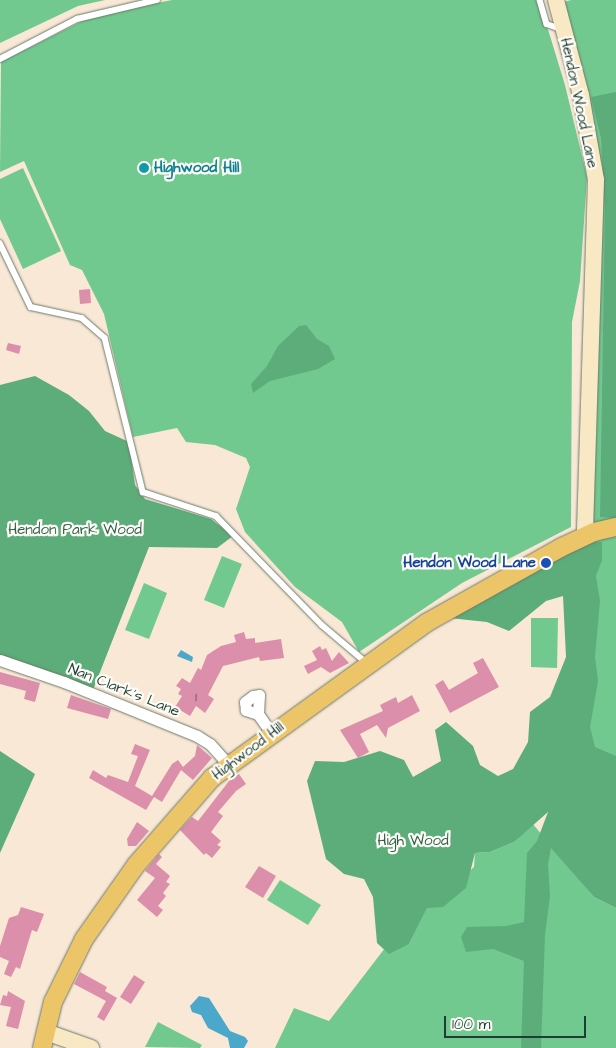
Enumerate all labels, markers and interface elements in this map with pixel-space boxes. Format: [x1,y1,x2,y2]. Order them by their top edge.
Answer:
street label: Hendon Wood Lane [556,36,602,170]
place label: Highwood Hill [154,159,239,177]
marker: Highwood Hill [138,162,150,174]
park label: Hendon Park Wood [8,521,142,539]
place label: Hendon Wood Lane [403,554,536,572]
marker: Hendon Wood Lane [540,557,552,569]
street label: Nan Clark's Lane [66,660,182,720]
house number: 1 [195,691,197,705]
street label: Highwood Hill [209,718,287,784]
park label: High Wood [377,832,449,850]
scale bar [446,1006,588,1038]
text: 100 m [452,1014,491,1035]

